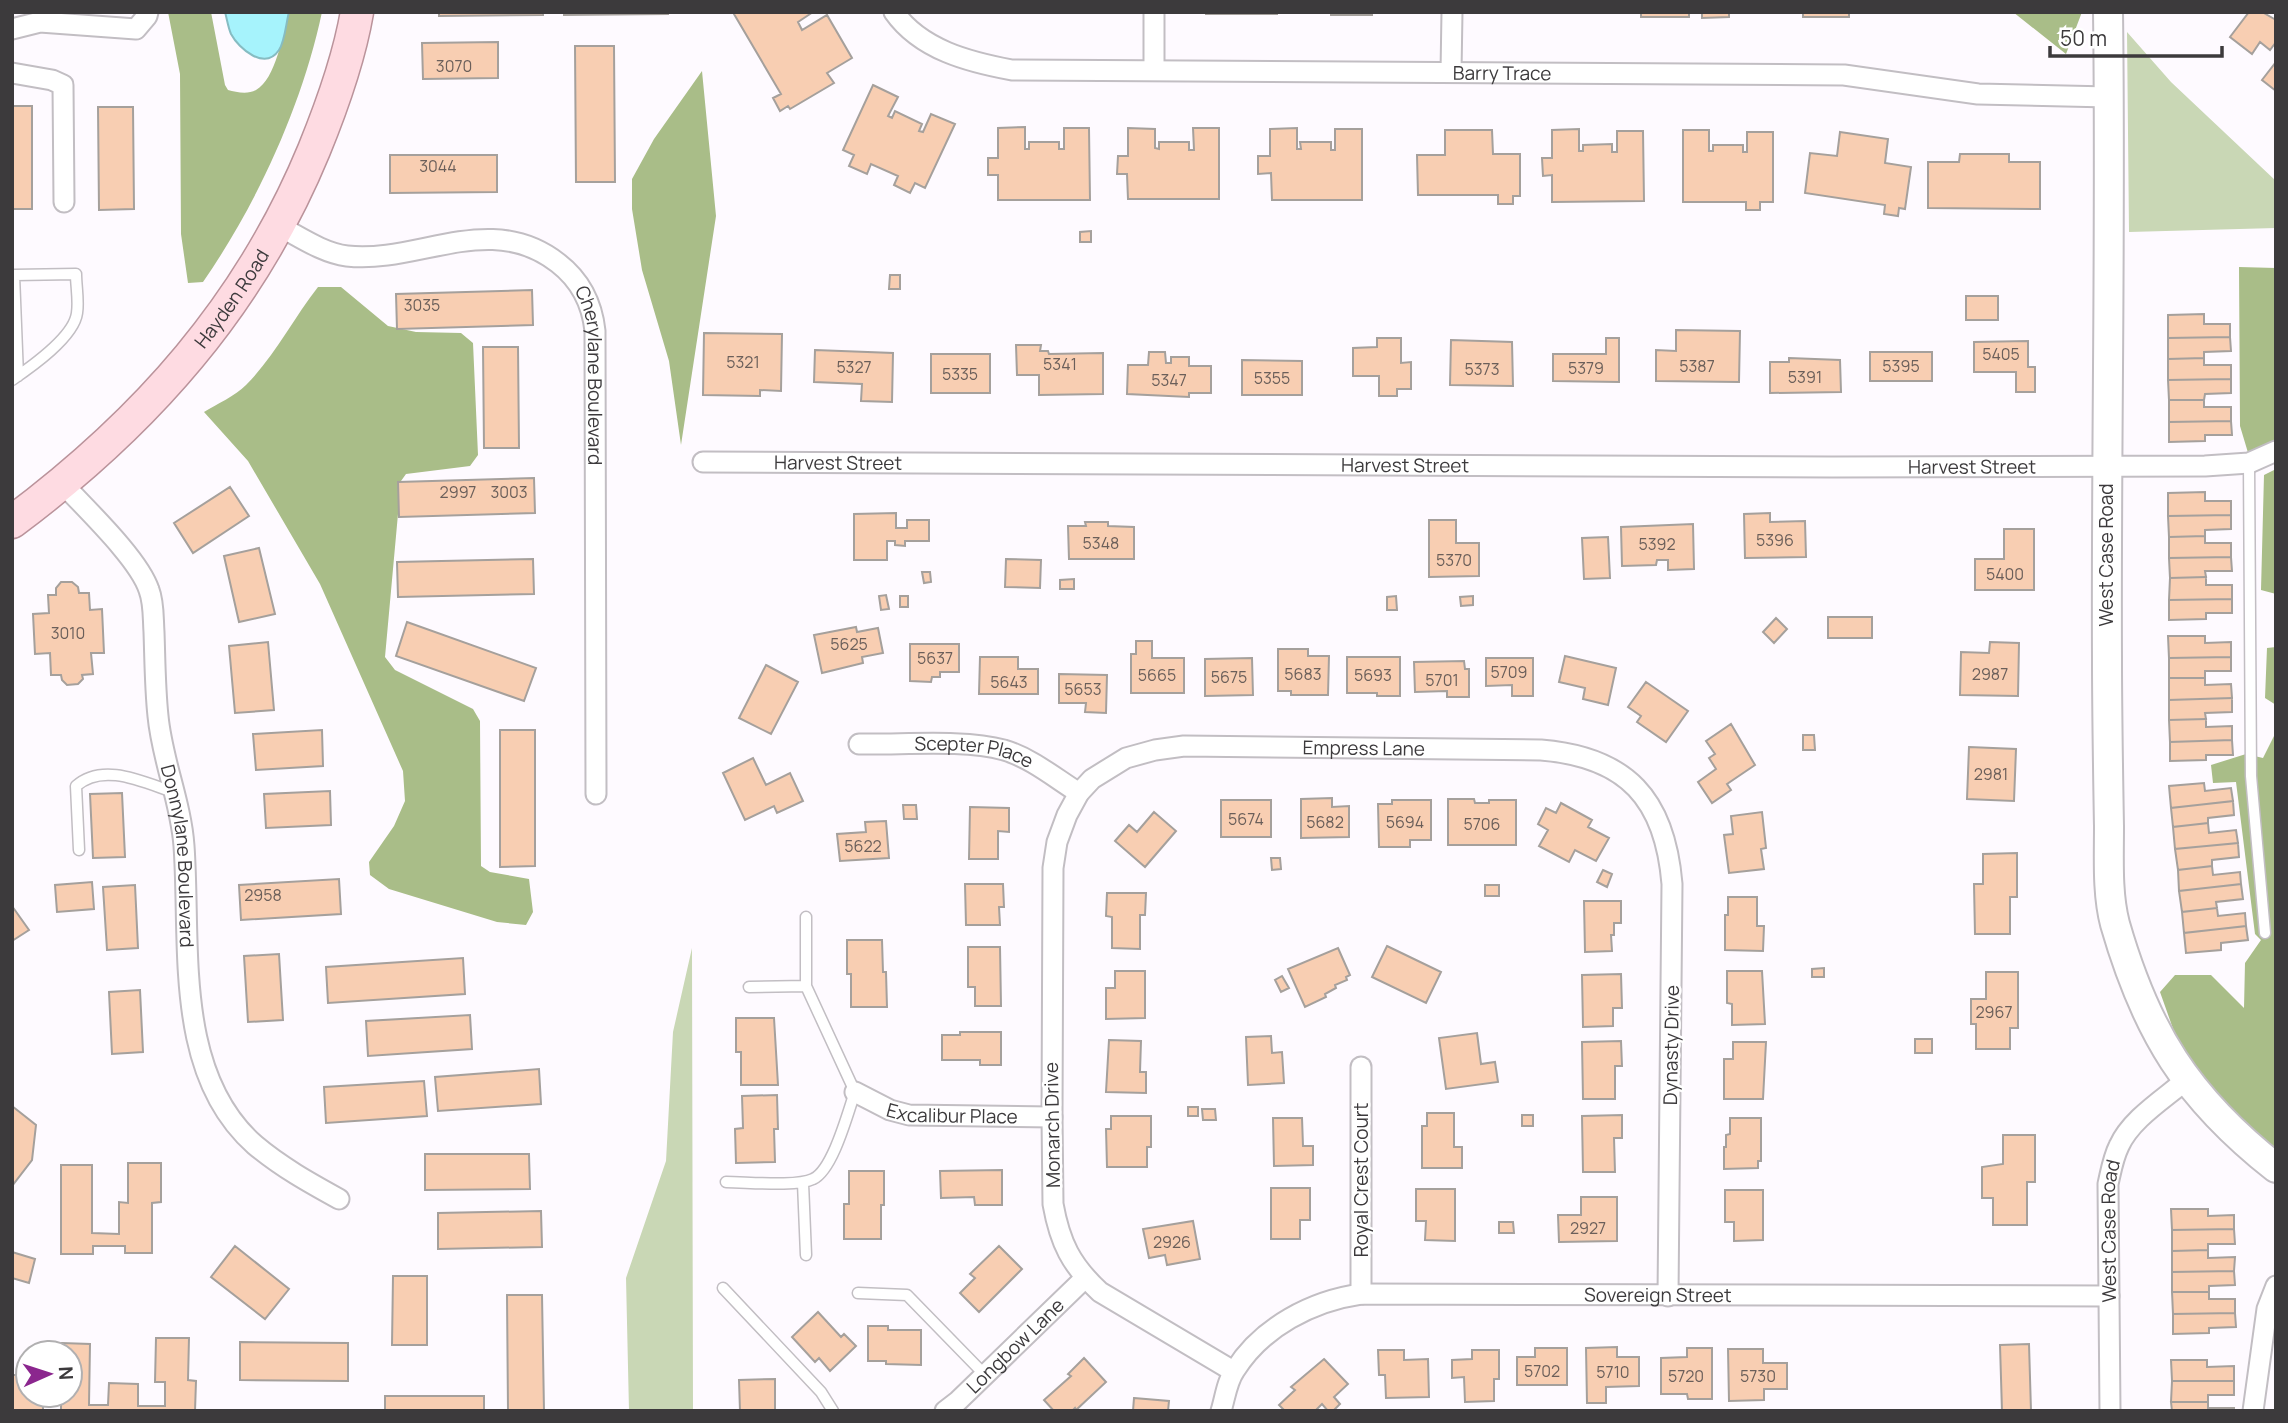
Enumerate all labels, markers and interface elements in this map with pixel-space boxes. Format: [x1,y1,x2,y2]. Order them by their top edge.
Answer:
scale bar [2050,14,2222,58]
text: 50 m [2060,24,2107,52]
house number: 3070 [436,55,472,77]
street label: Barry Trace [1453,60,1551,86]
house number: 3044 [419,155,457,177]
street label: Hayden Road [188,244,275,353]
street label: Cherylane Boulevard [569,281,608,465]
house number: 3035 [404,294,440,316]
house number: 5405 [1982,343,2020,365]
house number: 5321 [726,351,760,373]
house number: 5341 [1043,353,1077,375]
house number: 5387 [1679,355,1715,377]
house number: 5395 [1882,355,1920,377]
house number: 5327 [836,356,872,378]
house number: 5379 [1568,357,1604,379]
house number: 5373 [1465,358,1499,380]
house number: 5335 [942,363,978,385]
house number: 5391 [1788,366,1822,388]
house number: 5355 [1254,367,1290,389]
house number: 5347 [1151,369,1187,391]
street label: Harvest Street [774,449,902,476]
street label: Harvest Street [1341,452,1469,478]
street label: Harvest Street [1908,453,2036,480]
house number: 2997 [440,481,476,503]
house number: 3003 [490,481,528,503]
street label: West Case Road [2093,483,2119,627]
house number: 5396 [1756,529,1794,551]
house number: 5348 [1083,532,1119,554]
house number: 5392 [1638,533,1676,555]
house number: 5370 [1436,549,1472,571]
house number: 5400 [1986,563,2024,585]
house number: 3010 [51,622,85,644]
house number: 5625 [830,633,868,655]
house number: 5637 [917,647,953,669]
house number: 5709 [1491,661,1527,683]
house number: 5683 [1284,663,1322,685]
house number: 2987 [1972,663,2008,685]
house number: 5665 [1138,664,1176,686]
house number: 5693 [1354,664,1392,686]
house number: 5675 [1211,666,1247,688]
house number: 5701 [1425,669,1459,691]
house number: 5643 [990,671,1028,693]
house number: 5653 [1064,678,1102,700]
street label: Scepter Place [914,730,1038,774]
street label: Empress Lane [1302,734,1425,762]
street label: Donnylane Boulevard [155,762,200,948]
house number: 2981 [1974,763,2008,785]
house number: 5674 [1228,808,1264,830]
house number: 5682 [1306,811,1344,833]
house number: 5694 [1386,811,1424,833]
house number: 5706 [1464,813,1500,835]
house number: 5622 [844,835,882,857]
house number: 2958 [244,884,282,906]
street label: Dynasty Drive [1657,985,1685,1105]
house number: 2967 [1975,1001,2013,1023]
street label: Monarch Drive [1038,1062,1066,1188]
street label: Excalibur Place [884,1097,1018,1130]
street label: Royal Crest Court [1348,1103,1374,1257]
street label: West Case Road [2095,1157,2126,1303]
house number: 2927 [1570,1217,1606,1239]
house number: 2926 [1153,1231,1191,1253]
street label: Sovereign Street [1584,1282,1732,1308]
street label: Longbow Lane [961,1292,1070,1399]
north arrow [14,1339,84,1409]
house number: 5702 [1524,1360,1560,1382]
house number: 5710 [1596,1361,1630,1383]
house number: 5720 [1668,1365,1704,1387]
house number: 5730 [1740,1365,1776,1387]
text: N [53,1366,79,1381]

